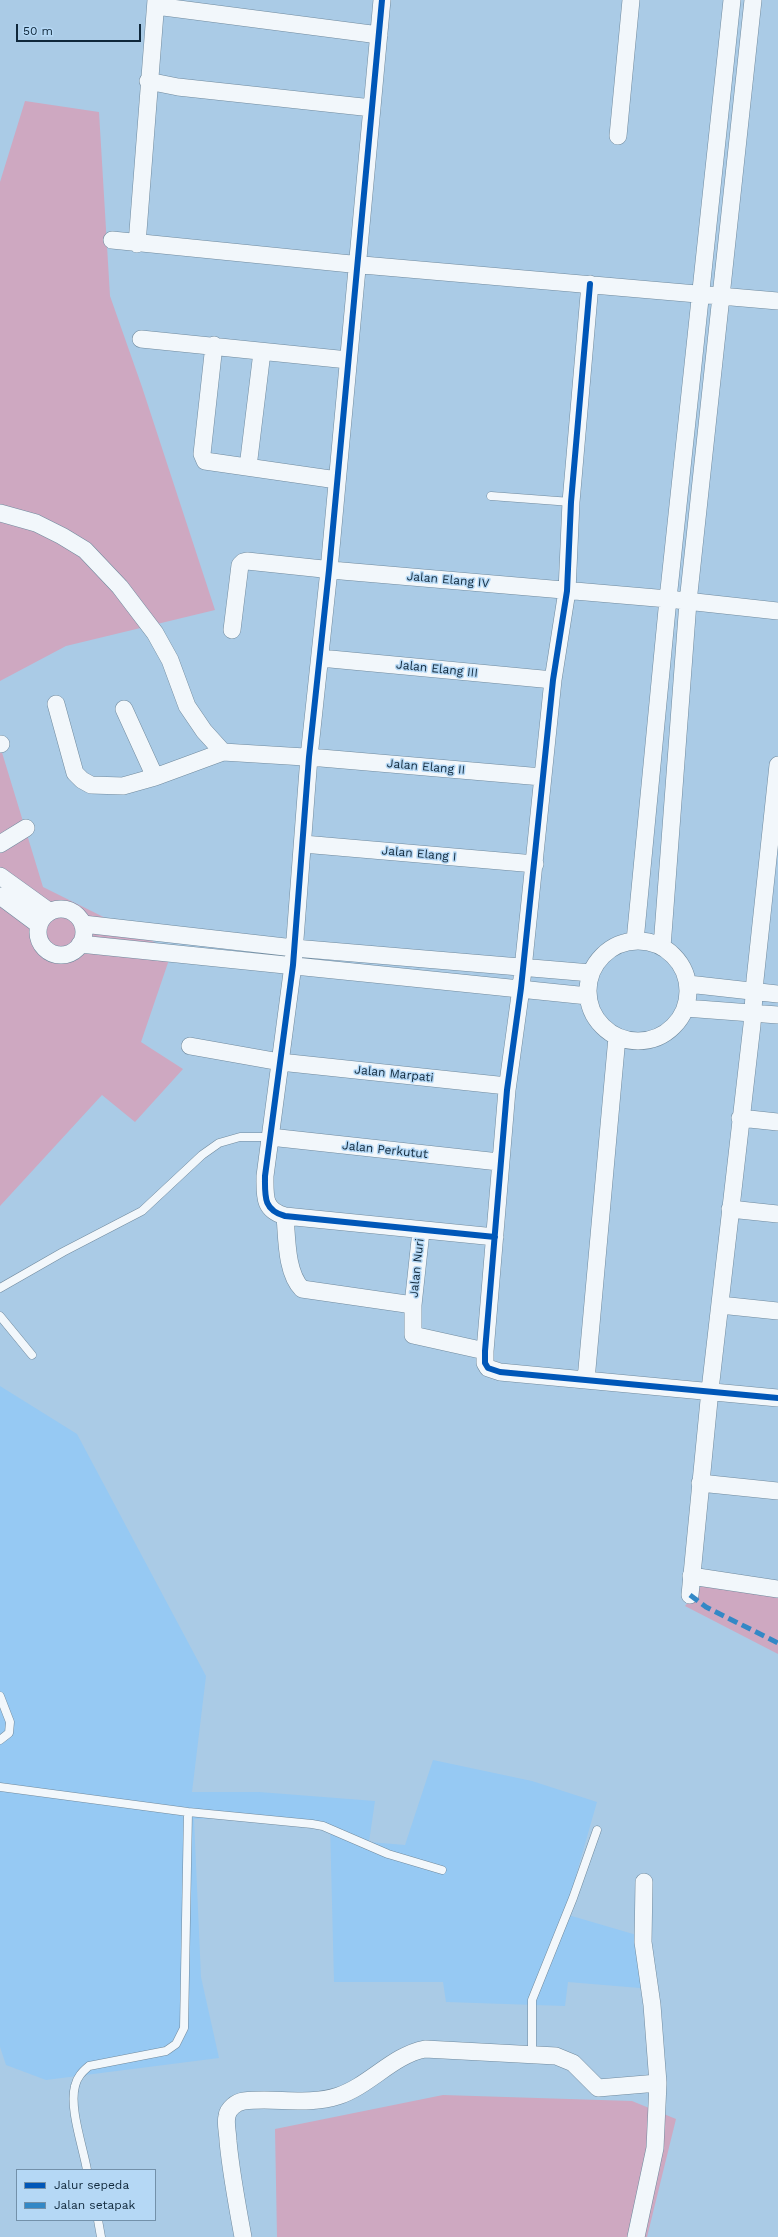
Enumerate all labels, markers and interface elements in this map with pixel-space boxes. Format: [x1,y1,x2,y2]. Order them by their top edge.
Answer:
scale bar [18,16,143,42]
text: 50 m [23,24,53,38]
street label: Jalan Elang IV [406,569,490,591]
street label: Jalan Elang III [395,658,479,680]
street label: Jalan Elang II [386,756,466,778]
street label: Jalan Elang I [381,844,457,864]
street label: Jalan Marpati [354,1063,434,1085]
street label: Jalan Perkutut [341,1138,429,1162]
street label: Jalan Nuri [407,1238,427,1298]
legend [16,2169,156,2221]
text: Jalur sepeda [54,2178,129,2192]
text: Jalan setapak [54,2198,135,2212]

